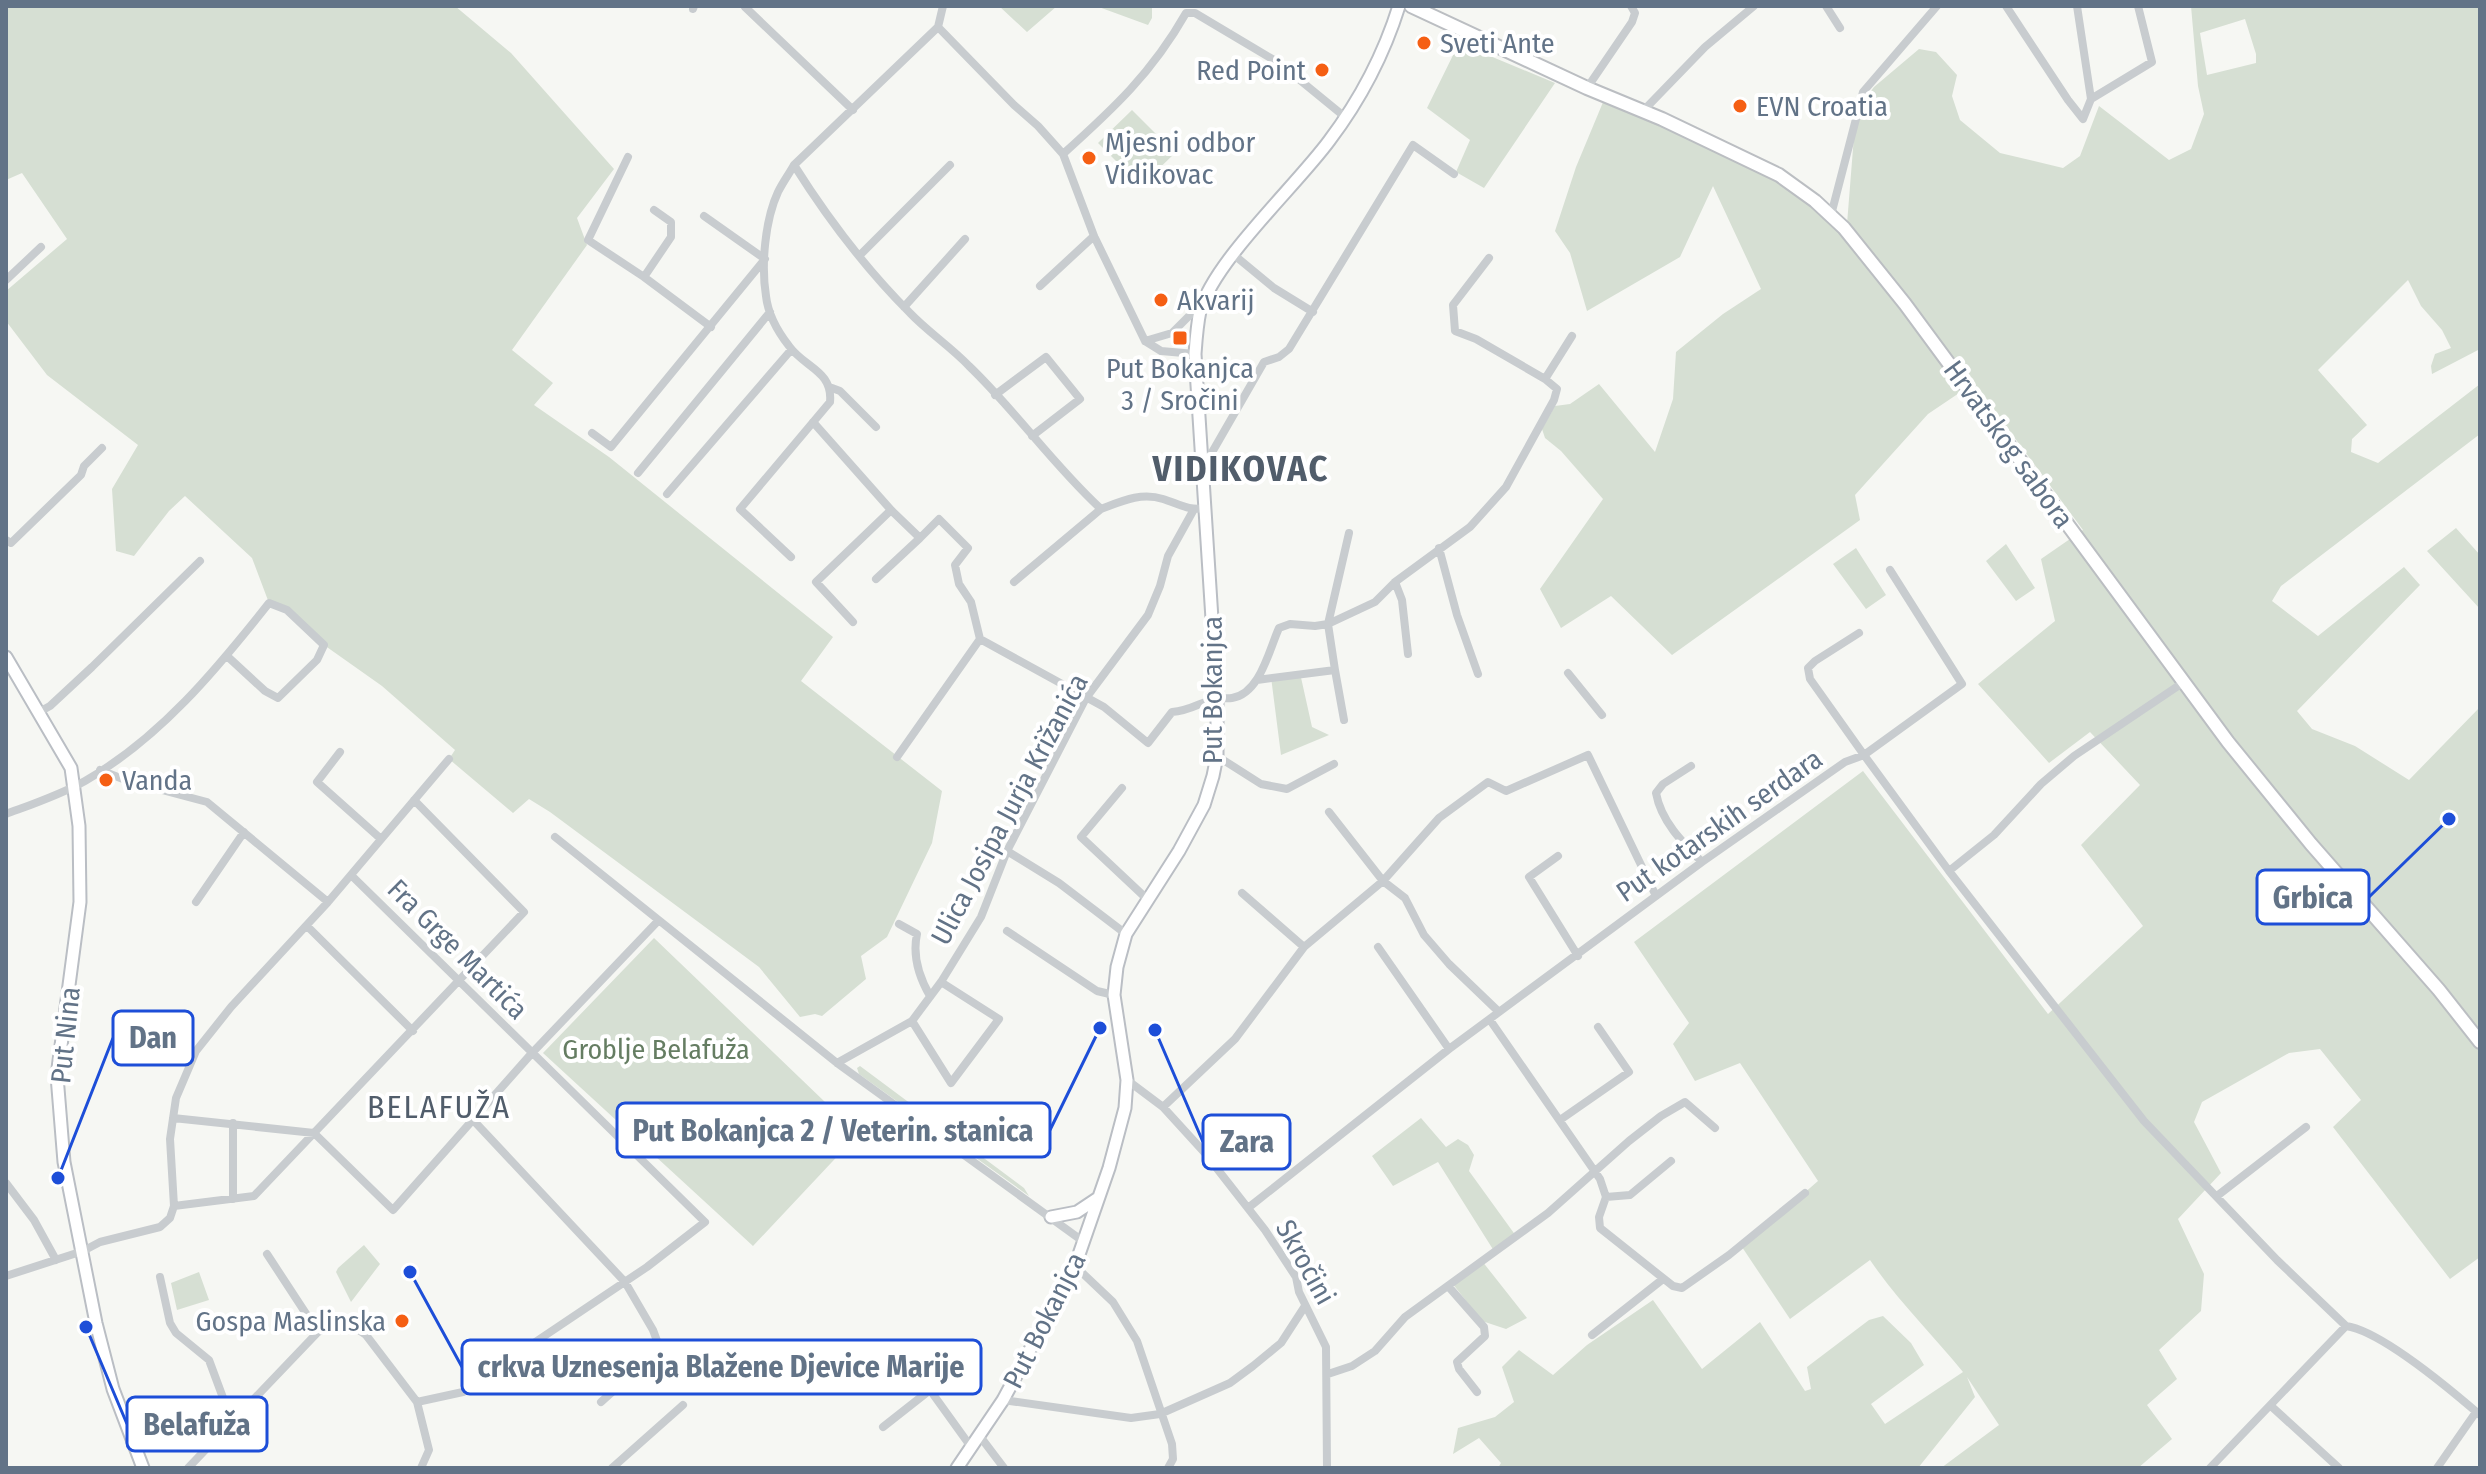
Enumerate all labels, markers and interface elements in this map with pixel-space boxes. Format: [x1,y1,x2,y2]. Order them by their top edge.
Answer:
place label: Sveti Ante [1440,27,1555,60]
marker: Sveti Ante [1415,34,1433,52]
place label: Red Point [1196,54,1307,87]
marker: Red Point [1313,61,1331,79]
place label: EVN Croatia [1756,90,1888,123]
marker: EVN Croatia [1731,97,1749,115]
place label: Mjesni odbor Vidikovac [1105,126,1256,191]
marker: Mjesni odbor Vidikovac [1080,149,1098,167]
place label: Akvarij [1177,284,1254,317]
marker: Akvarij [1152,291,1170,309]
marker: Put Bokanjca 3 / Sročini [1171,329,1189,347]
place label: Put Bokanjca 3 / Sročini [1106,352,1254,417]
street label: Hrvatskog sabora [1937,354,2080,534]
district label: VIDIKOVAC [1152,447,1329,491]
street label: Put Bokanjca [1196,616,1229,764]
street label: Ulica Josipa Jurja Križanića [924,668,1095,950]
street label: Put kotarskih serdara [1610,742,1828,909]
place label: Vanda [122,764,192,797]
marker: Vanda [97,771,115,789]
callout: Grbica [2257,870,2369,924]
street label: Fra Grge Martića [381,873,534,1026]
text: Grbica [2273,880,2353,916]
street label: Put Nina [44,985,87,1085]
callout: Dan [113,1011,193,1065]
text: Dan [129,1020,177,1056]
park label: Groblje Belafuža [562,1033,750,1066]
district label: BELAFUŽA [367,1088,511,1126]
callout: Put Bokanjca 2 / Veterin. stanica [617,1103,1050,1157]
text: Put Bokanjca 2 / Veterin. stanica [633,1113,1034,1149]
callout: Zara [1203,1115,1290,1169]
text: Zara [1220,1124,1274,1160]
street label: Skročini [1269,1214,1342,1310]
street label: Put Bokanjca [996,1247,1093,1394]
place label: Gospa Maslinska [195,1305,386,1338]
marker: Gospa Maslinska [393,1312,411,1330]
callout: crkva Uznesenja Blažene Djevice Marije [462,1340,981,1394]
text: crkva Uznesenja Blažene Djevice Marije [478,1349,964,1385]
callout: Belafuža [127,1397,267,1451]
text: Belafuža [143,1407,251,1443]

